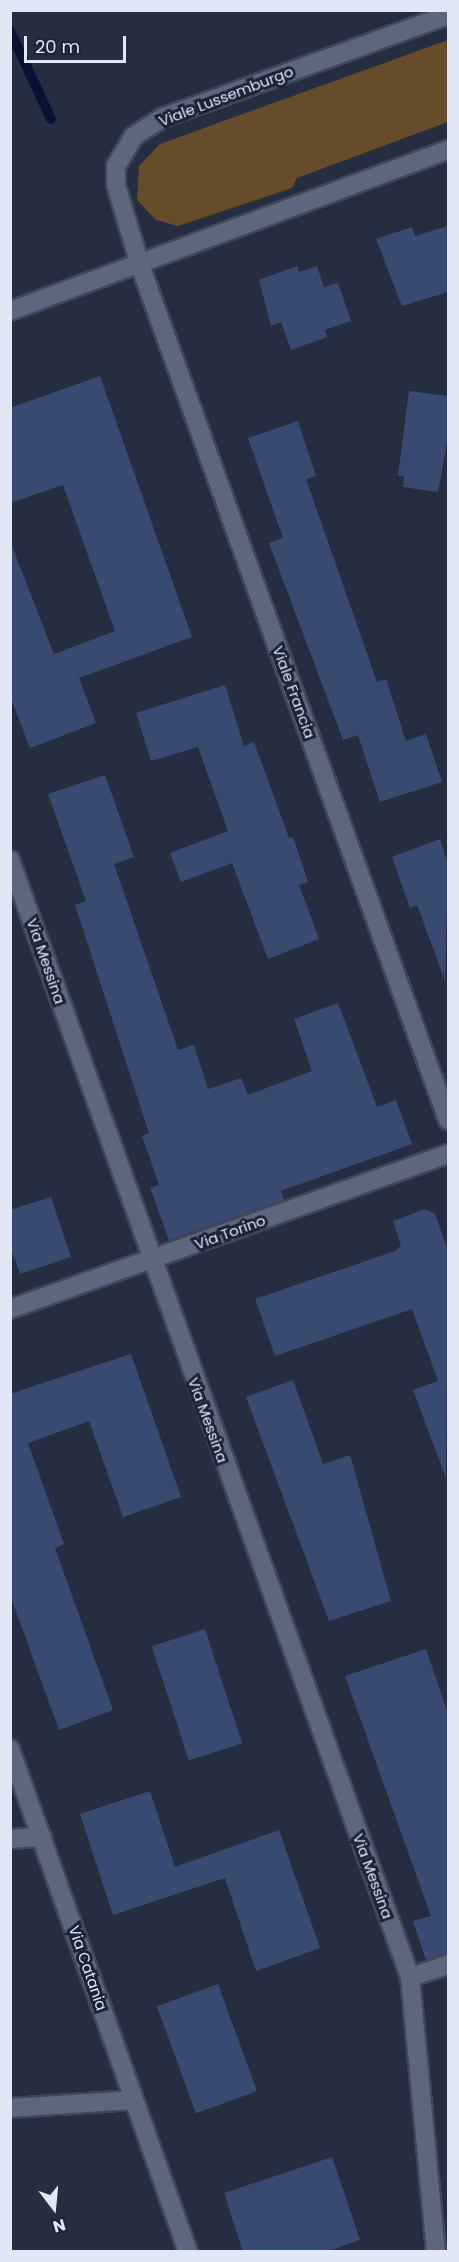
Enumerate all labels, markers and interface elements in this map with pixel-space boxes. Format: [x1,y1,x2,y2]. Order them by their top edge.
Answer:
scale bar [27,24,129,62]
text: 20 m [35,34,80,59]
street label: Viale Lussemburgo [156,62,296,130]
street label: Viale Francia [269,643,319,741]
street label: Via Messina [23,916,69,1006]
street label: Via Torino [192,1211,268,1253]
street label: Via Messina [184,1375,232,1465]
street label: Via Messina [349,1831,397,1921]
street label: Via Catania [65,1923,111,2013]
north arrow [24,2178,84,2238]
text: N [50,2213,68,2238]

